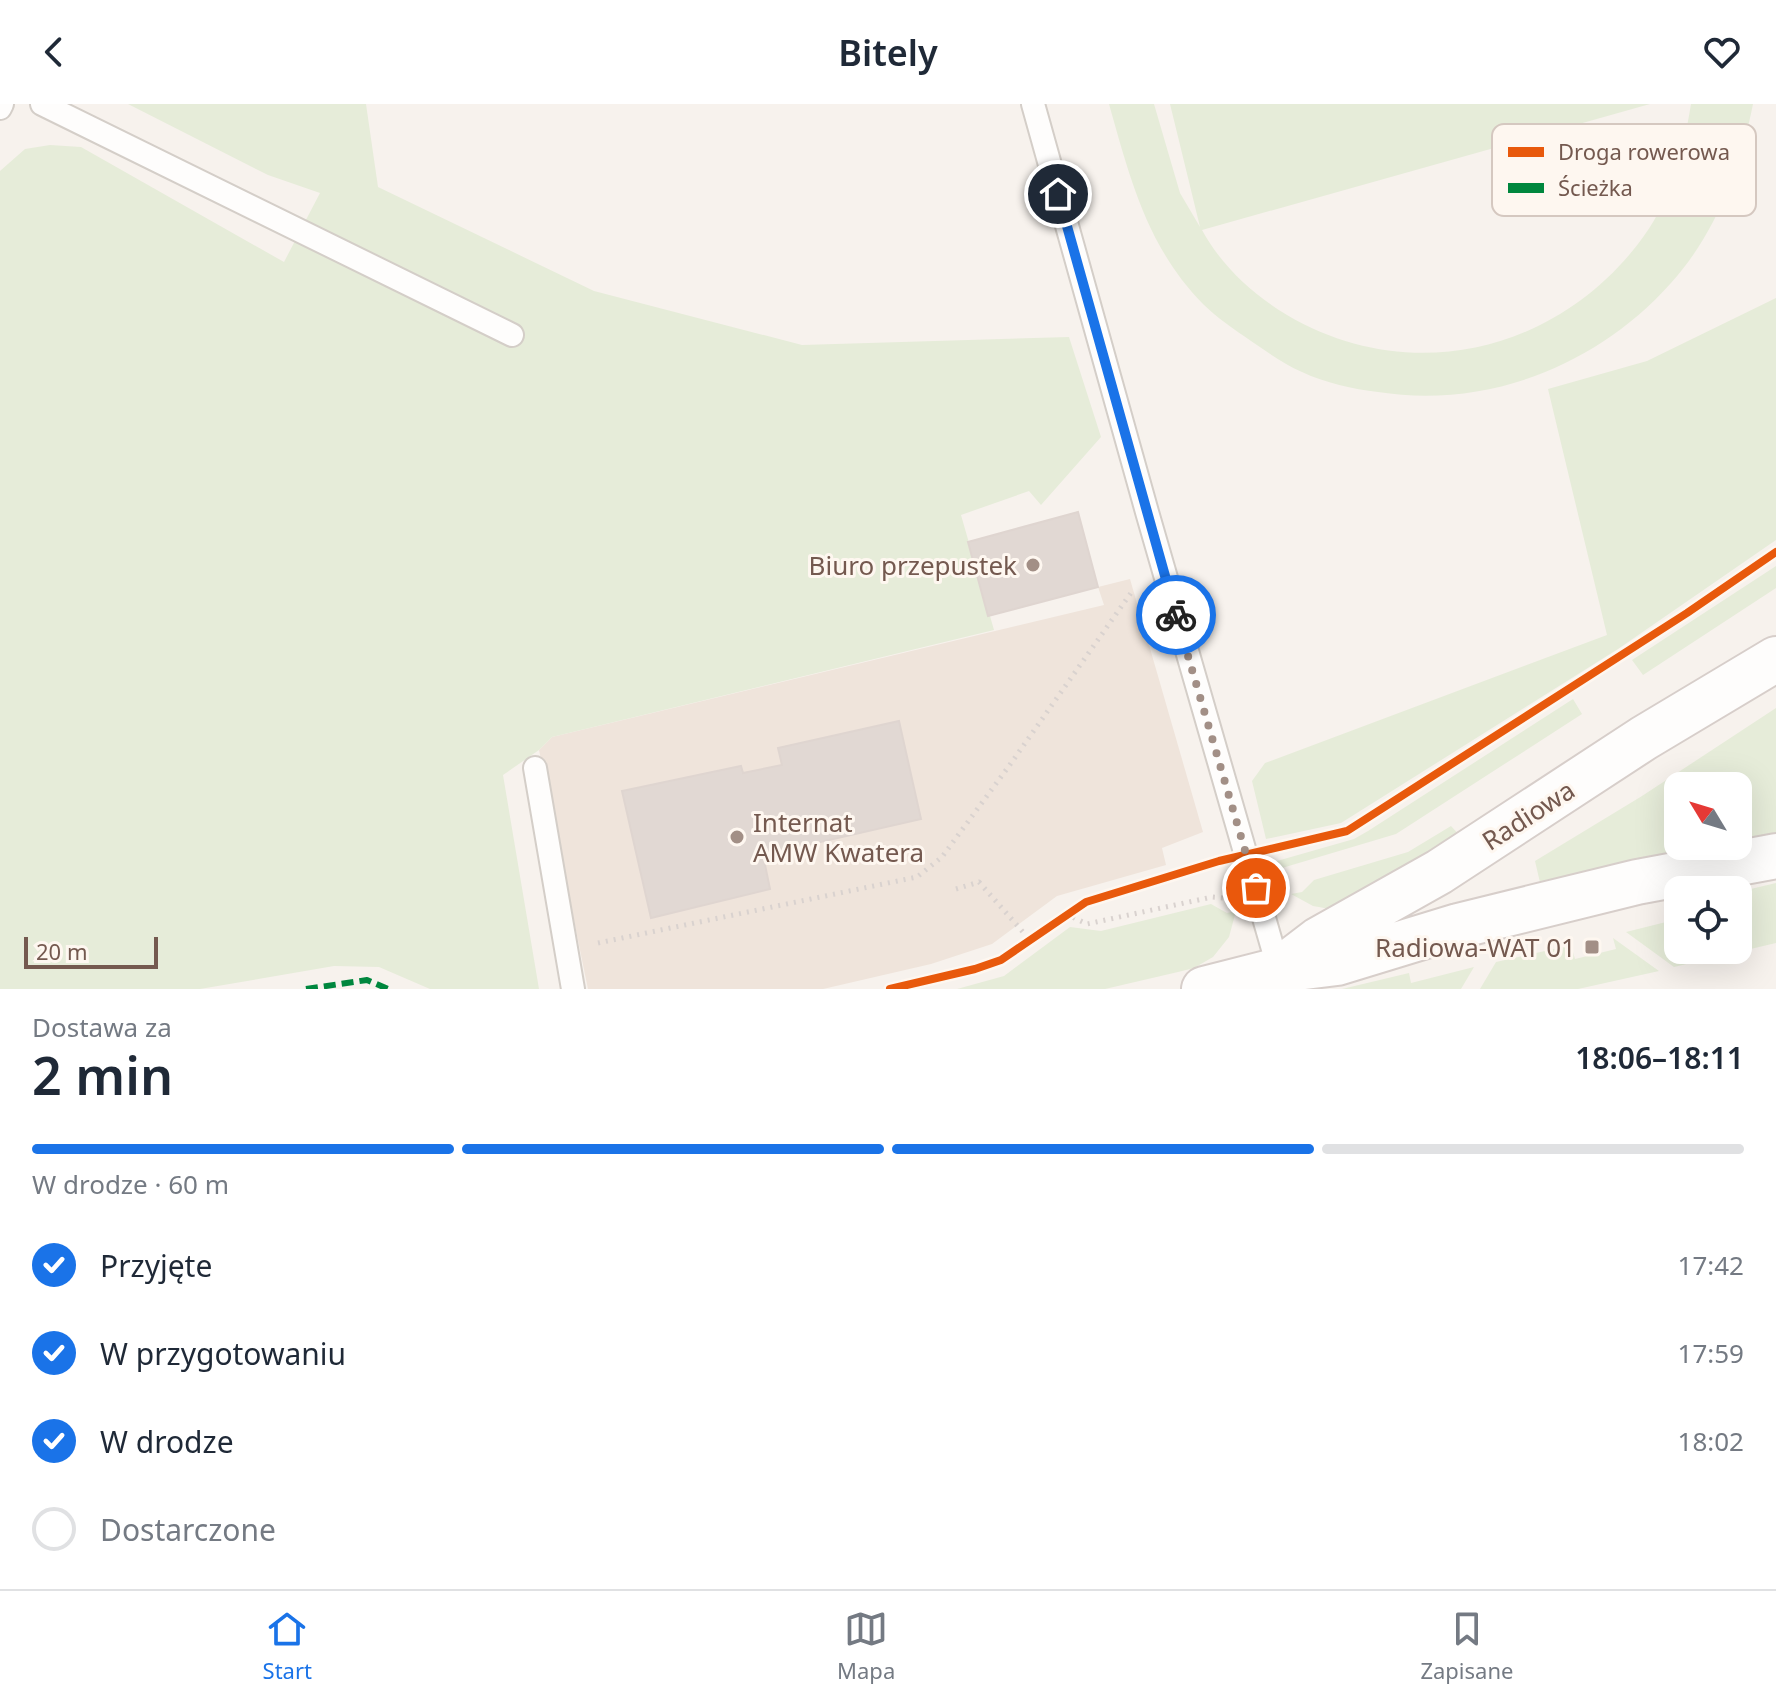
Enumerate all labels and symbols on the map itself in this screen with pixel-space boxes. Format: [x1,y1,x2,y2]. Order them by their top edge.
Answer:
legend [1492,124,1756,216]
text: Droga rowerowa [1558,136,1730,166]
pin [1024,160,1092,228]
text: Ścieżka [1558,172,1633,202]
place label: Biuro przepustek [809,547,1017,583]
marker: Biuro przepustek [1024,556,1042,574]
courier [1136,575,1216,655]
street label: Radiowa [1475,772,1581,858]
north arrow [1664,772,1752,860]
place label: Internat AMW Kwatera [753,804,924,870]
marker: Internat AMW Kwatera [728,828,746,846]
pin [1222,854,1290,922]
place label: Radiowa-WAT 01 [1375,929,1576,965]
scale bar [24,933,158,969]
marker: Radiowa-WAT 01 [1583,938,1601,956]

